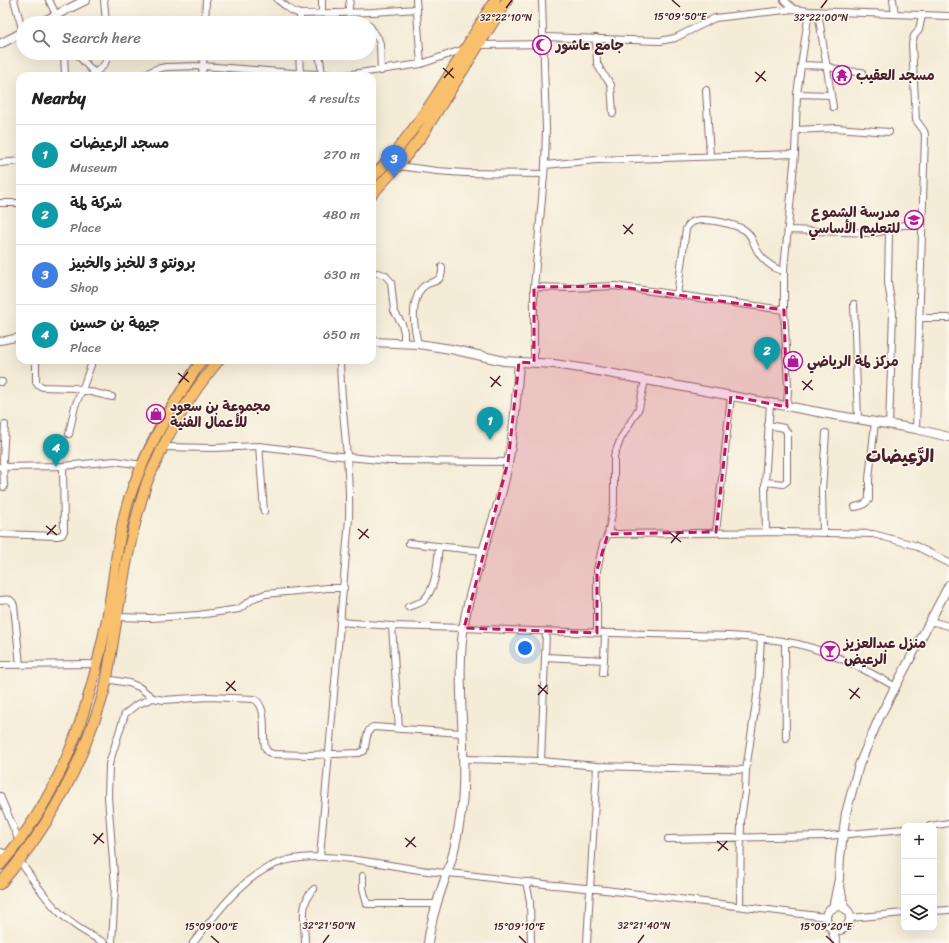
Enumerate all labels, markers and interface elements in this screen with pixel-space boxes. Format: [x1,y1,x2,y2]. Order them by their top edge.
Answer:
text: 15°09'50"E [654,8,708,26]
text: 32°22'10"N [480,9,532,27]
text: 32°22'00"N [794,9,848,27]
search box [16,16,376,60]
text: Search here [62,25,141,51]
icon: search [30,27,52,49]
place label: جامع عاشور [554,33,624,58]
mosque icon: جامع عاشور [531,34,553,56]
place label: مسجد العقيب [856,63,935,88]
temple icon: مسجد العقيب [831,64,853,86]
text: Nearby [32,83,86,113]
text: 4 results [308,87,360,110]
text: مسجد الرعيضات [70,130,169,156]
text: 1 [42,143,48,166]
text: 270 m [323,143,360,166]
pin: 3 [381,145,407,178]
text: Museum [70,156,117,179]
text: شركة لمة [70,190,122,216]
place label: مدرسة الشموع للتعليم الأساسي [809,200,900,241]
text: 2 [41,203,49,226]
text: 480 m [322,203,360,226]
school or university icon: مدرسة الشموع للتعليم الأساسي [903,209,925,231]
text: Place [70,216,101,239]
text: برونتو 3 للخبز والخبيز [70,250,196,276]
text: 3 [41,263,49,286]
text: 630 m [324,263,360,286]
text: Shop [70,276,98,299]
text: جيهة بن حسين [70,310,160,336]
text: 4 [41,323,49,346]
text: 650 m [323,323,360,346]
text: Place [70,336,101,359]
pin: 2 [754,337,780,370]
place label: مركز لمة الرياضي [807,349,899,374]
shop icon: مركز لمة الرياضي [782,350,804,372]
place label: مجموعة بن سعود للأعمال الفنية [170,394,271,435]
shop icon: مجموعة بن سعود للأعمال الفنية [145,403,167,425]
pin: 1 [477,407,503,440]
pin: 4 [43,434,69,467]
district label: الرَّعِيضات [866,440,934,472]
place label: منزل عبدالعزيز الرعيض [842,631,926,672]
your location [515,638,535,658]
bar icon: منزل عبدالعزيز الرعيض [819,640,841,662]
map controls [901,823,937,931]
button: + [901,823,937,859]
button: − [901,859,937,895]
button: layers [901,895,937,931]
text: 32°21'50"N [303,917,355,935]
text: 32°21'40"N [618,917,671,935]
text: 15°09'00"E [184,918,239,936]
text: 15°09'10"E [493,918,546,936]
text: 15°09'20"E [800,918,854,936]

